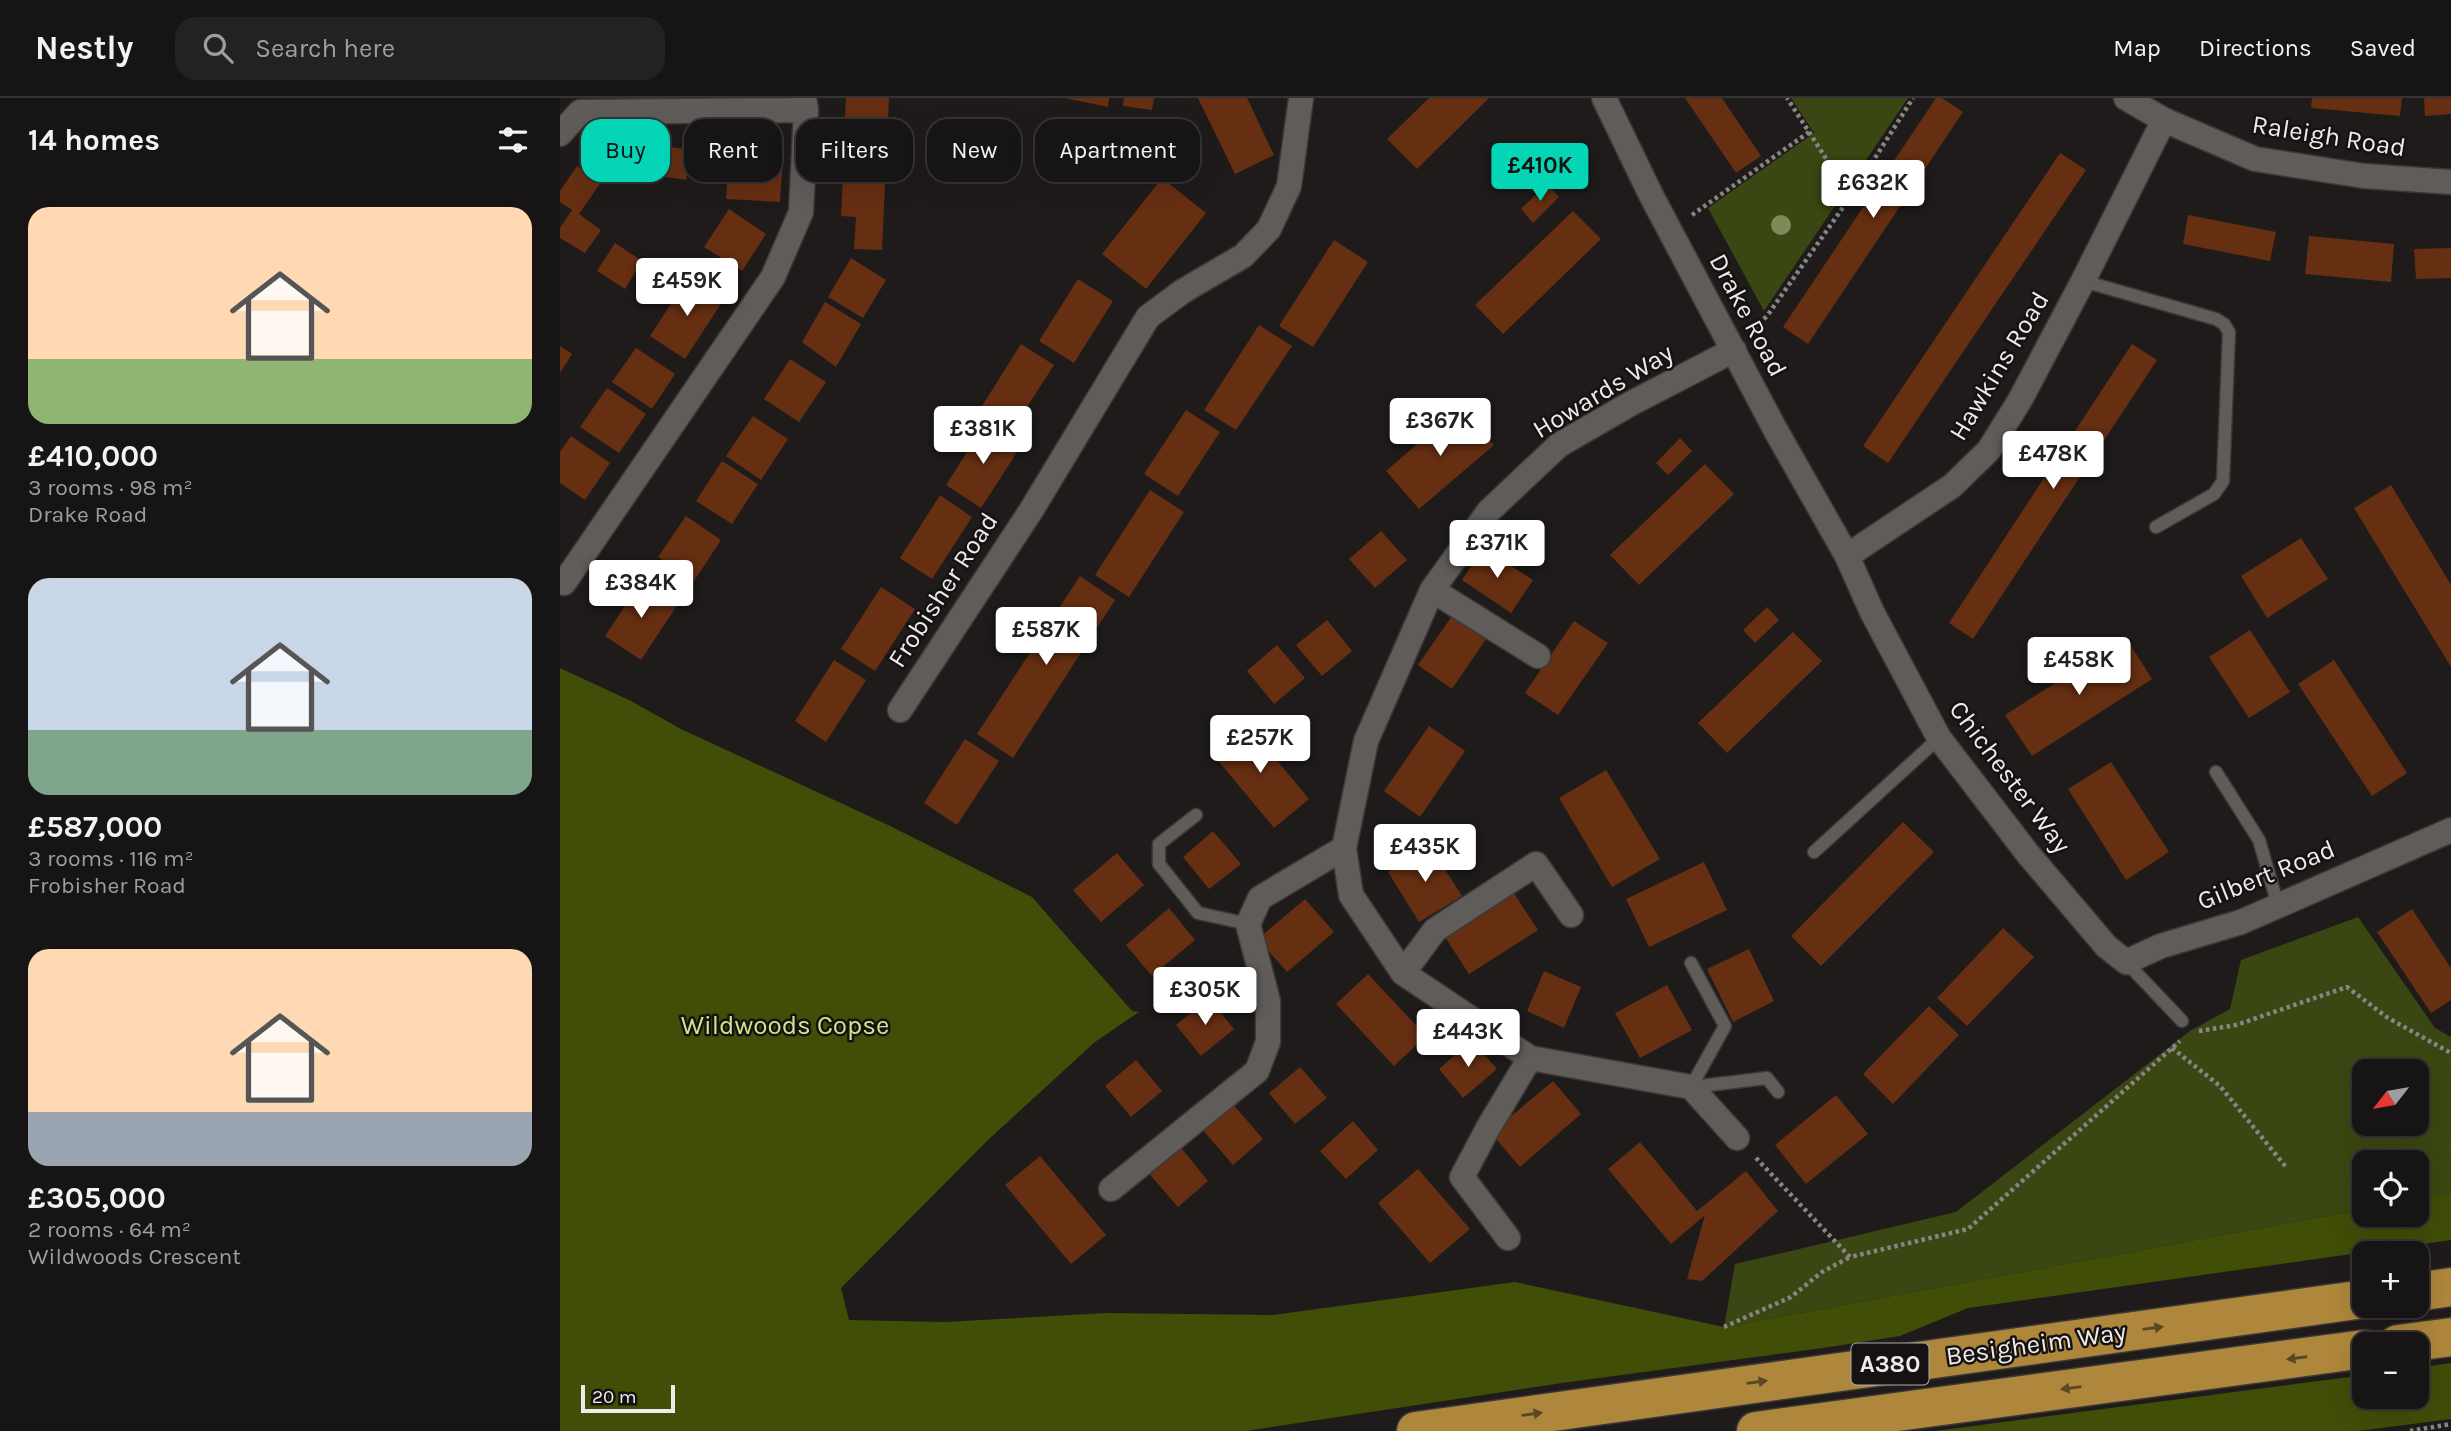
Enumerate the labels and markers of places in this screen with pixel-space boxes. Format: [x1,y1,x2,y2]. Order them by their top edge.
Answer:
pin: £410K [1491,144,1589,203]
pin: £632K [1824,160,1922,220]
pin: £459K [638,258,736,318]
pin: £367K [1391,398,1489,458]
pin: £381K [934,406,1032,466]
pin: £478K [2004,432,2102,491]
pin: £371K [1448,520,1546,580]
pin: £384K [592,560,690,620]
pin: £587K [997,608,1095,667]
pin: £458K [2030,638,2128,697]
pin: £257K [1211,716,1309,775]
pin: £435K [1376,824,1474,884]
pin: £305K [1156,968,1254,1027]
pin: £443K [1419,1010,1517,1069]

